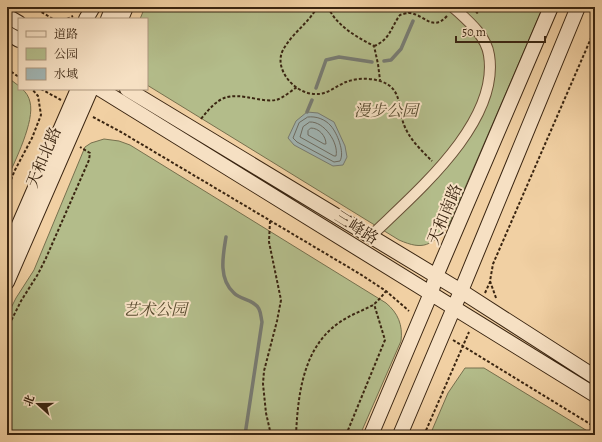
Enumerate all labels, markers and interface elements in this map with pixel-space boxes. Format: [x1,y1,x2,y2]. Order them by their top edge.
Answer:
legend [18,18,148,90]
scale bar [456,18,545,44]
text: 50 m [462,24,486,40]
text: 道路 [54,26,78,42]
text: 公园 [54,46,78,62]
text: 水域 [54,66,78,82]
park label: 漫步公园 [354,100,421,122]
street label: 天和北路 [21,124,67,191]
street label: 天和南路 [422,181,468,248]
street label: 三峰路 [330,206,383,250]
park label: 艺术公园 [123,299,190,321]
north arrow [18,384,58,424]
text: 北 [20,393,38,408]

